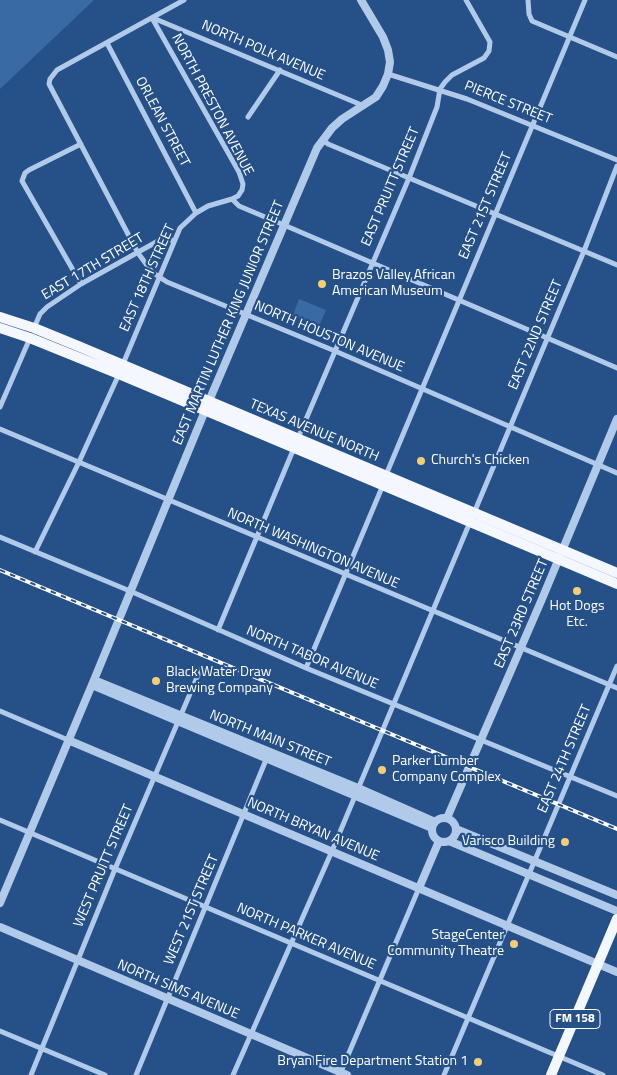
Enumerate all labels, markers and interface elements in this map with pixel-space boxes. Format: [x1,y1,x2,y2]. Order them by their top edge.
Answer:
street label: NORTH POLK AVENUE [199,17,327,85]
street label: NORTH PRESTON AVENUE [167,31,257,179]
street label: ORLEAN STREET [131,74,193,170]
street label: PIERCE STREET [462,78,554,128]
street label: EAST PRUITT STREET [358,125,424,249]
street label: EAST 21ST STREET [456,150,516,262]
street label: EAST MARTIN LUTHER KING JUNIOR STREET [170,198,288,448]
street label: EAST 18TH STREET [117,222,179,334]
street label: EAST 17TH STREET [39,230,147,304]
place label: Brazos Valley African American Museum [332,268,455,300]
marker: Brazos Valley African American Museum [316,278,328,290]
street label: EAST 22ND STREET [505,278,567,392]
street label: NORTH HOUSTON AVENUE [251,298,407,376]
street label: TEXAS AVENUE NORTH [247,396,381,466]
place label: Church's Chicken [431,453,530,469]
marker: Church's Chicken [415,455,427,467]
street label: NORTH WASHINGTON AVENUE [225,505,401,593]
street label: EAST 23RD STREET [491,557,553,671]
marker: Hot Dogs Etc. [571,585,583,597]
place label: Hot Dogs Etc. [550,599,604,632]
street label: NORTH TABOR AVENUE [243,623,381,693]
place label: Black Water Draw Brewing Company [166,665,273,698]
marker: Black Water Draw Brewing Company [150,675,162,687]
street label: EAST 24TH STREET [535,702,595,816]
street label: NORTH MAIN STREET [207,707,333,771]
place label: Parker Lumber Company Complex [392,754,501,786]
marker: Parker Lumber Company Complex [376,764,388,776]
street label: NORTH BRYAN AVENUE [244,795,382,865]
street label: WEST PRUITT STREET [71,802,137,930]
place label: Varisco Building [462,834,555,850]
marker: Varisco Building [559,836,571,848]
street label: WEST 21ST STREET [161,852,223,968]
street label: NORTH PARKER AVENUE [234,900,378,974]
place label: StageCenter Community Theatre [387,928,504,960]
marker: StageCenter Community Theatre [508,938,520,950]
street label: NORTH SIMS AVENUE [115,957,241,1023]
road number: FM 158 [550,1010,600,1028]
place label: Bryan Fire Department Station 1 [277,1054,468,1070]
marker: Bryan Fire Department Station 1 [472,1056,484,1068]

